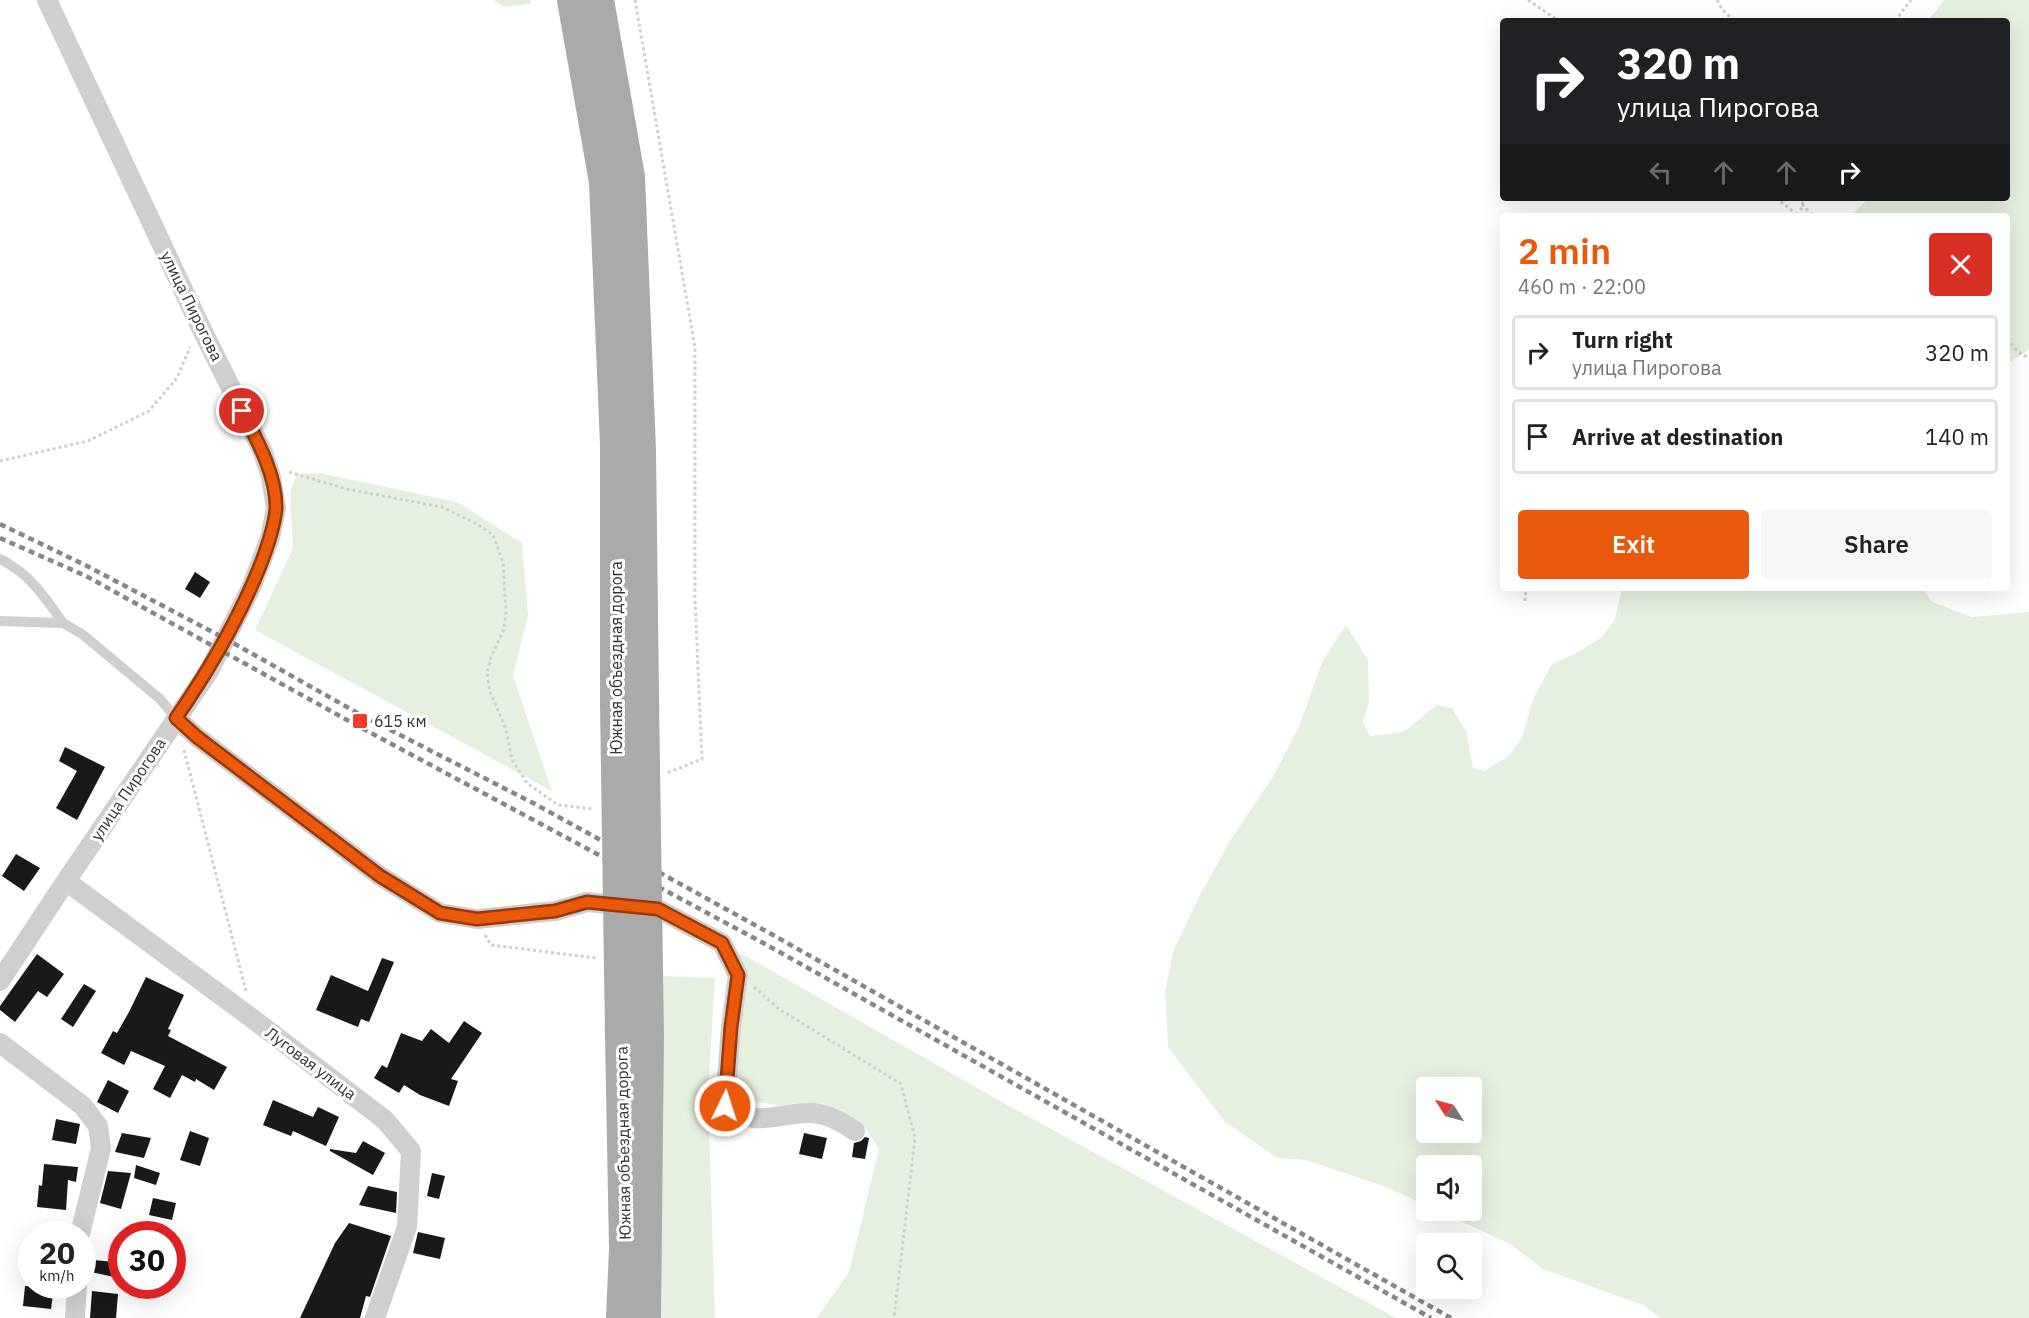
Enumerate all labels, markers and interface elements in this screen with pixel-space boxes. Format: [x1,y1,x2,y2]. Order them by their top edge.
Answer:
text: 320 m [1617,36,1740,91]
icon: right [1518,42,1596,120]
text: улица Пирогова [1617,89,1819,124]
icon: left [1644,156,1677,189]
icon: ahead [1707,156,1740,189]
icon: ahead [1770,156,1803,189]
icon: right [1833,156,1866,189]
text: 2 min [1518,227,1611,274]
button: close [1929,233,1992,296]
street label: улица Пирогова [157,248,227,365]
text: 460 m · 22:00 [1518,273,1646,300]
text: Turn right [1572,325,1673,354]
icon: right [1521,336,1554,369]
text: 320 m [1925,338,1989,367]
text: улица Пирогова [1572,354,1722,381]
pin [216,385,267,436]
icon: arrive [225,394,258,427]
icon: arrive [1521,420,1554,453]
text: Arrive at destination [1572,422,1783,451]
text: 140 m [1925,422,1989,451]
button: Exit [1518,510,1749,579]
button: Share [1761,510,1992,579]
street label: Южная объездная дорога [606,561,626,755]
place label: 615 км [374,711,427,731]
marker: 615 км [351,712,369,730]
street label: улица Пирогова [86,733,170,844]
street label: Луговая улица [262,1022,361,1104]
street label: Южная объездная дорога [611,1046,635,1240]
position arrow [693,1074,757,1138]
north arrow [1416,1077,1482,1143]
map controls [1416,1077,1482,1299]
button: sound [1416,1155,1482,1221]
speed limit sign: 30 [108,1221,186,1299]
text: 20 [39,1233,75,1272]
button: search [1416,1233,1482,1299]
text: km/h [39,1266,75,1285]

